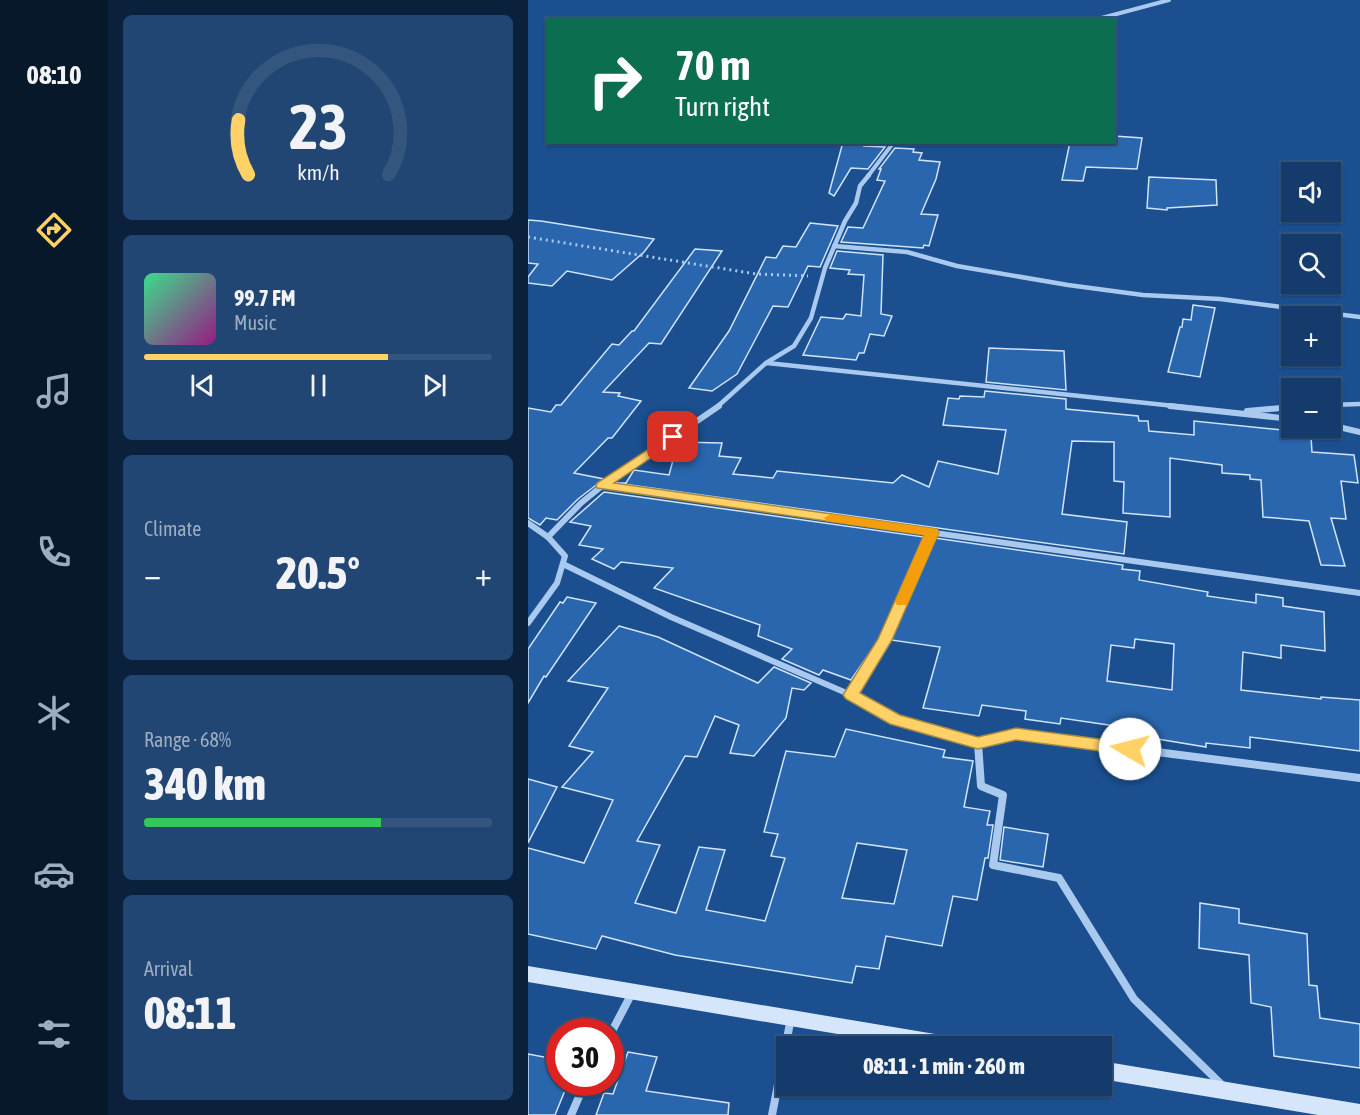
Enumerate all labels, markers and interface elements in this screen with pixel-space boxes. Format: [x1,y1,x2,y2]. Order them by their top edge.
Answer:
text: 70 m [675,41,750,89]
icon: right [576,42,654,120]
text: 08:10 [26,59,82,90]
text: 23 [289,91,347,162]
text: Turn right [675,91,770,122]
text: km/h [297,160,339,185]
map controls [1281,162,1341,438]
button: sound [1281,162,1341,222]
icon: directions [33,209,75,251]
button: search [1281,234,1341,294]
text: 99.7 FM [234,285,296,311]
button: + [1281,306,1341,366]
text: Music [234,311,276,334]
icon: previous [186,369,219,402]
icon: pause [302,369,335,402]
icon: next [418,369,451,402]
icon: music [33,370,75,412]
button: − [1281,378,1341,438]
pin [647,411,698,462]
icon: arrive [656,420,689,453]
text: Climate [144,517,201,540]
icon: phone [33,531,75,573]
text: 20.5° [276,547,360,599]
text: − [144,555,161,593]
text: + [475,555,492,593]
icon: climate [33,692,75,734]
position arrow [1098,717,1162,781]
text: Range · 68% [144,728,231,751]
text: 340 km [144,758,266,810]
icon: car [33,853,75,895]
text: Arrival [144,957,193,980]
text: 08:11 [144,987,237,1039]
icon: filters [33,1013,75,1055]
speed limit sign: 30 [546,1018,624,1096]
text: 08:11 · 1 min · 260 m [863,1053,1025,1079]

